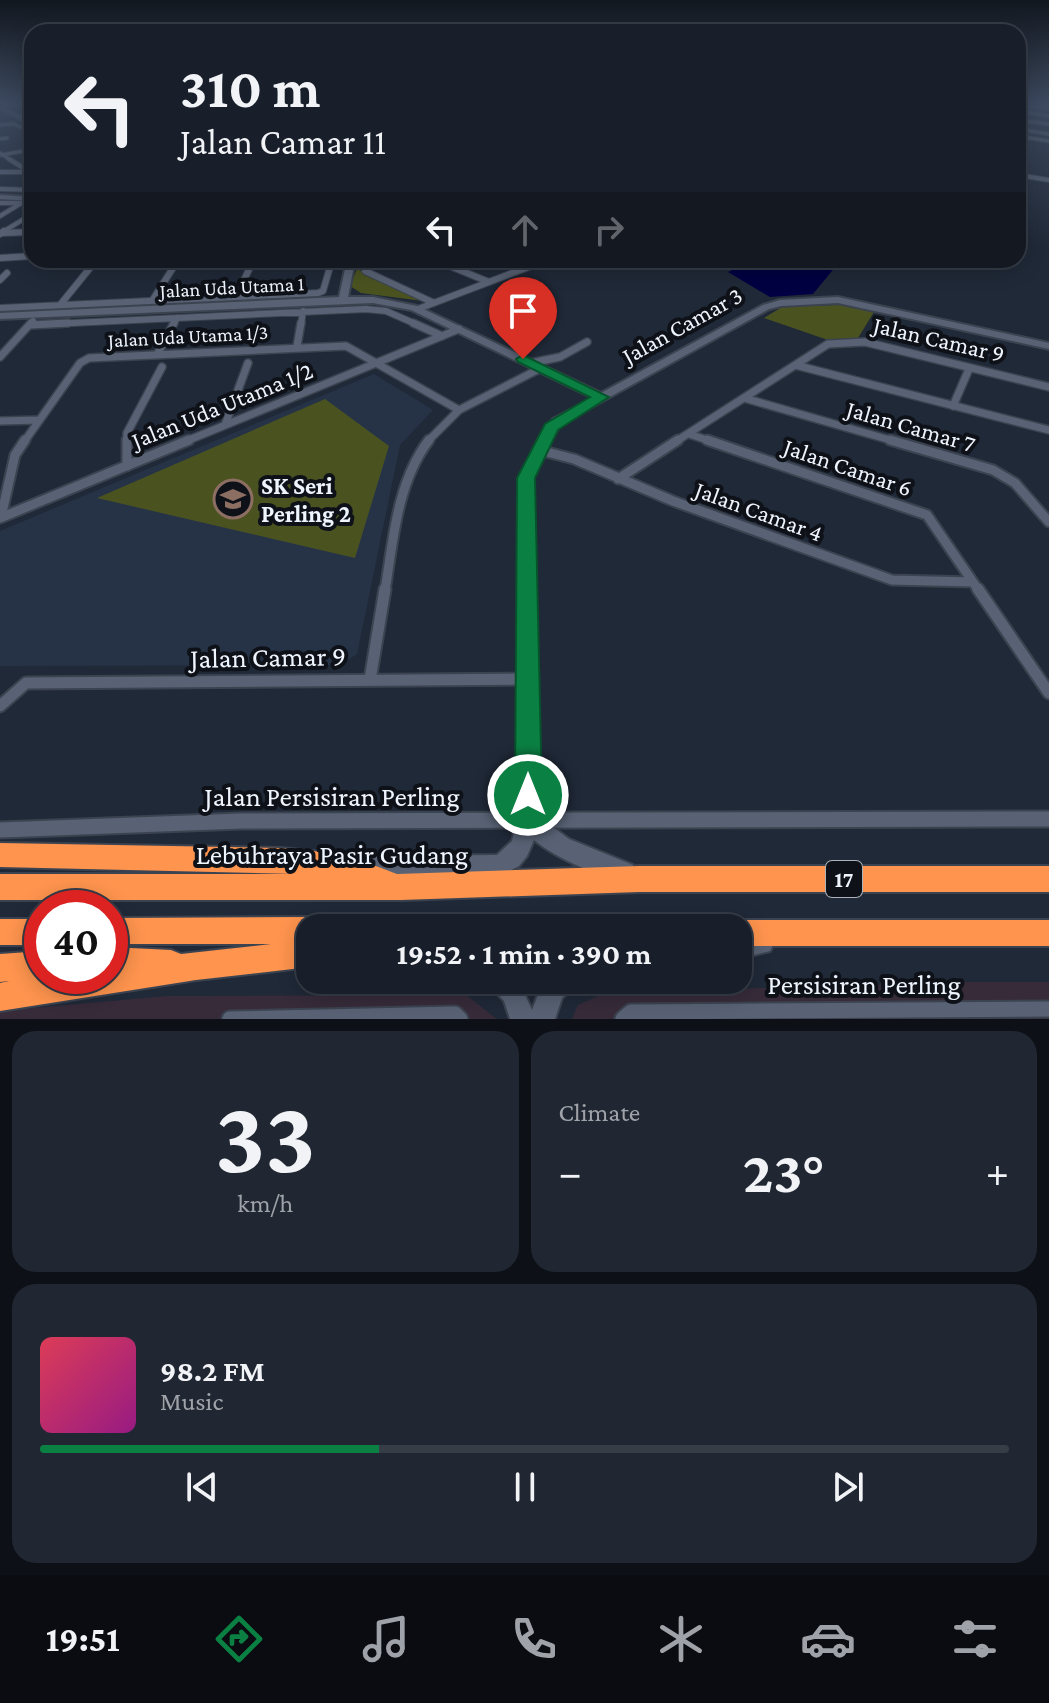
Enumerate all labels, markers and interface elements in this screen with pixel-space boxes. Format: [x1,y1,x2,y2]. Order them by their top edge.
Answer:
icon: left [48,56,152,160]
text: 310 m [180,57,321,119]
text: Jalan Camar 11 [180,122,386,162]
icon: left [419,208,463,252]
icon: ahead [503,208,547,252]
icon: right [587,208,631,252]
street label: Jalan Uda Utama 1 [157,272,305,303]
pin [489,277,557,359]
street label: Jalan Camar 3 [616,281,747,370]
icon: arrive [501,289,545,333]
street label: Jalan Camar 9 [869,310,1007,367]
street label: Jalan Uda Utama 1/3 [105,321,269,352]
street label: Jalan Uda Utama 1/2 [126,356,316,454]
street label: Jalan Camar 7 [842,394,978,457]
street label: Jalan Camar 6 [778,432,916,502]
place label: SK Seri Perling 2 [261,472,351,527]
street label: Jalan Camar 4 [690,475,827,547]
school or university icon: SK Seri Perling 2 [212,478,254,520]
street label: Jalan Camar 9 [187,640,346,674]
position arrow [486,753,570,837]
street label: Jalan Persisiran Perling [201,781,460,812]
street label: Lebuhraya Pasir Gudang [196,839,469,870]
road number: 17 [826,861,862,897]
speed limit sign: 40 [24,890,128,994]
text: 19:52 · 1 min · 390 m [397,937,651,970]
street label: Persisiran Perling [767,969,961,1000]
text: 33 [215,1079,316,1194]
text: Climate [559,1098,640,1127]
text: 23° [743,1138,825,1205]
text: − [559,1148,582,1196]
text: + [986,1148,1009,1196]
text: km/h [237,1189,293,1218]
text: 98.2 FM [160,1354,265,1387]
text: Music [160,1387,223,1416]
icon: previous [180,1465,224,1509]
icon: pause [503,1465,547,1509]
icon: next [826,1465,870,1509]
icon: directions [211,1611,267,1667]
icon: music [358,1611,414,1667]
icon: phone [506,1611,562,1667]
icon: climate [653,1611,709,1667]
icon: car [800,1611,856,1667]
icon: filters [947,1611,1003,1667]
text: 19:51 [46,1619,120,1659]

